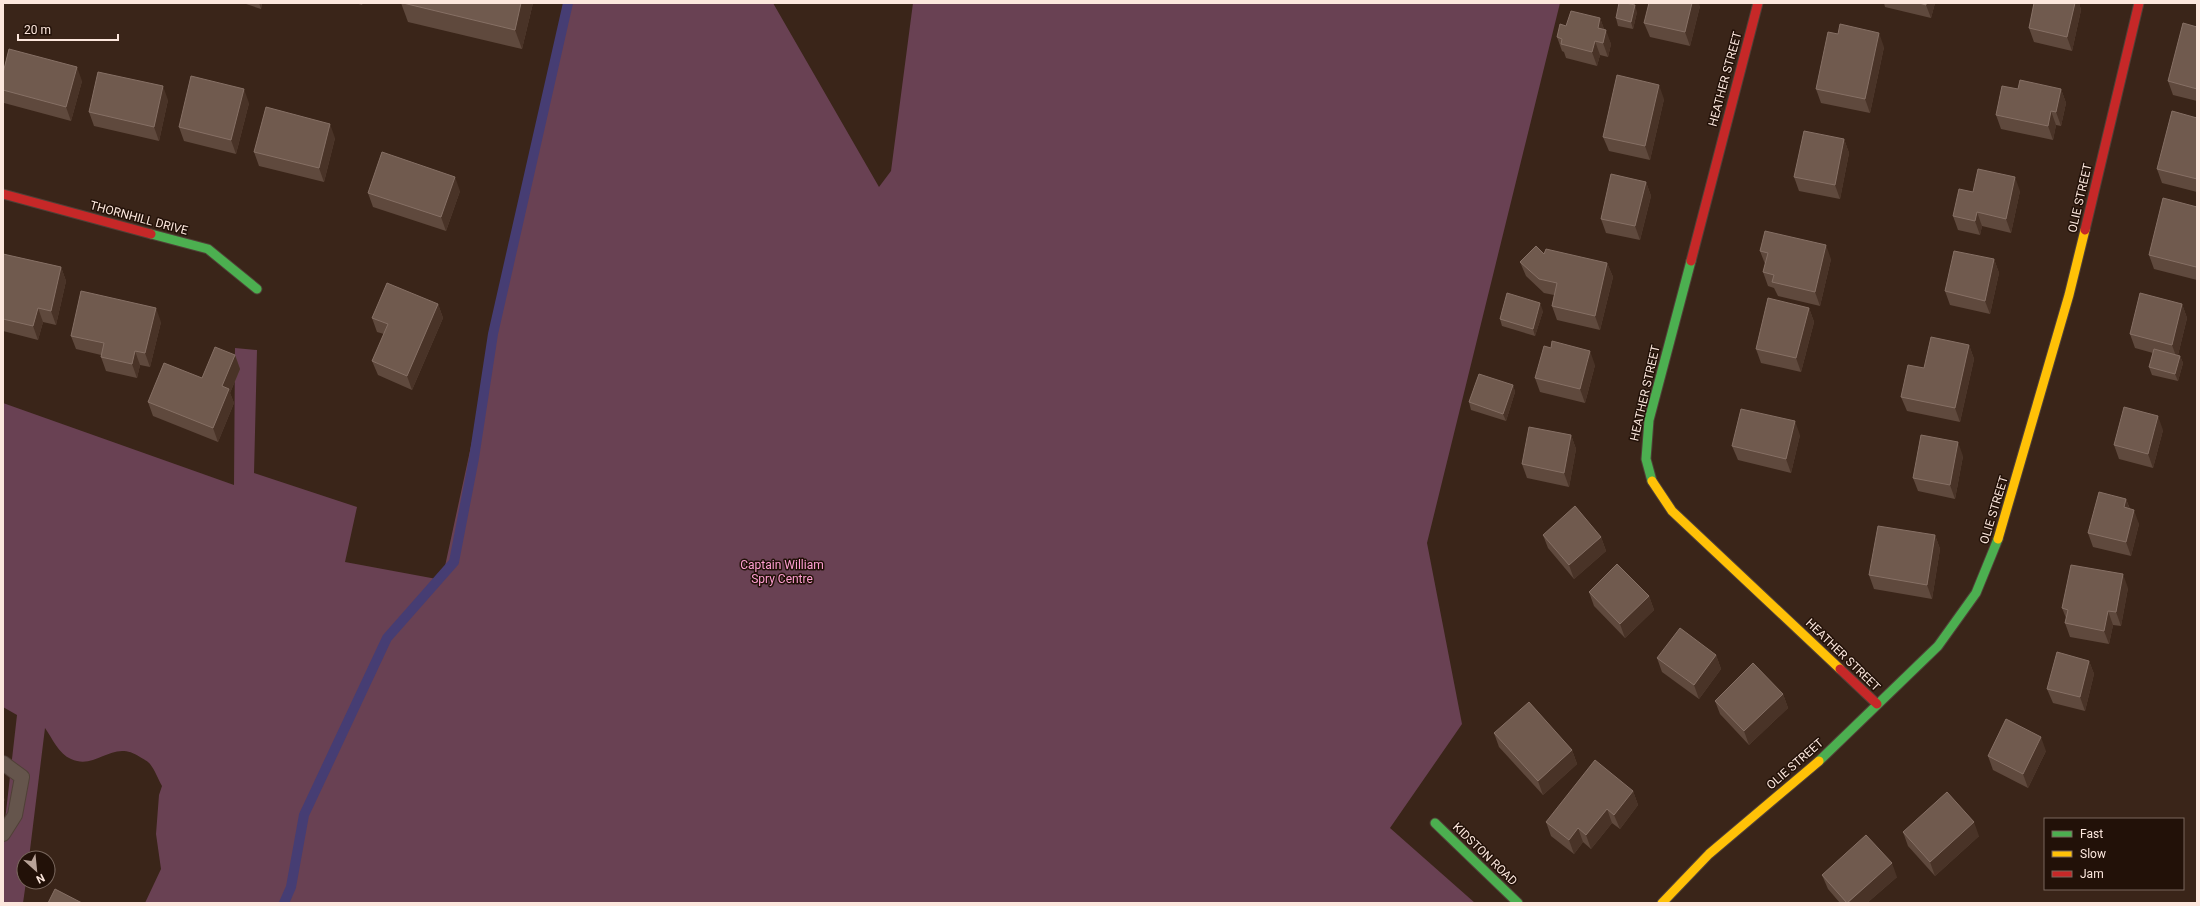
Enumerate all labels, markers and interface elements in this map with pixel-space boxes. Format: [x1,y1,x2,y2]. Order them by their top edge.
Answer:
scale bar [18,16,118,42]
text: 20 m [24,23,51,37]
street label: HEATHER STREET [1706,30,1744,128]
street label: OLIE STREET [2065,162,2095,234]
street label: THORNHILL DRIVE [89,198,190,238]
street label: HEATHER STREET [1627,344,1663,442]
street label: OLIE STREET [1977,474,2011,546]
park label: Captain William Spry Centre [740,558,824,586]
street label: HEATHER STREET [1803,616,1883,694]
street label: OLIE STREET [1764,736,1826,792]
legend [2044,818,2184,890]
street label: KIDSTON ROAD [1450,820,1520,888]
text: Fast [2080,827,2103,841]
text: Slow [2080,847,2106,861]
north arrow [16,850,56,890]
text: Jam [2080,867,2104,881]
text: N [34,871,47,886]

